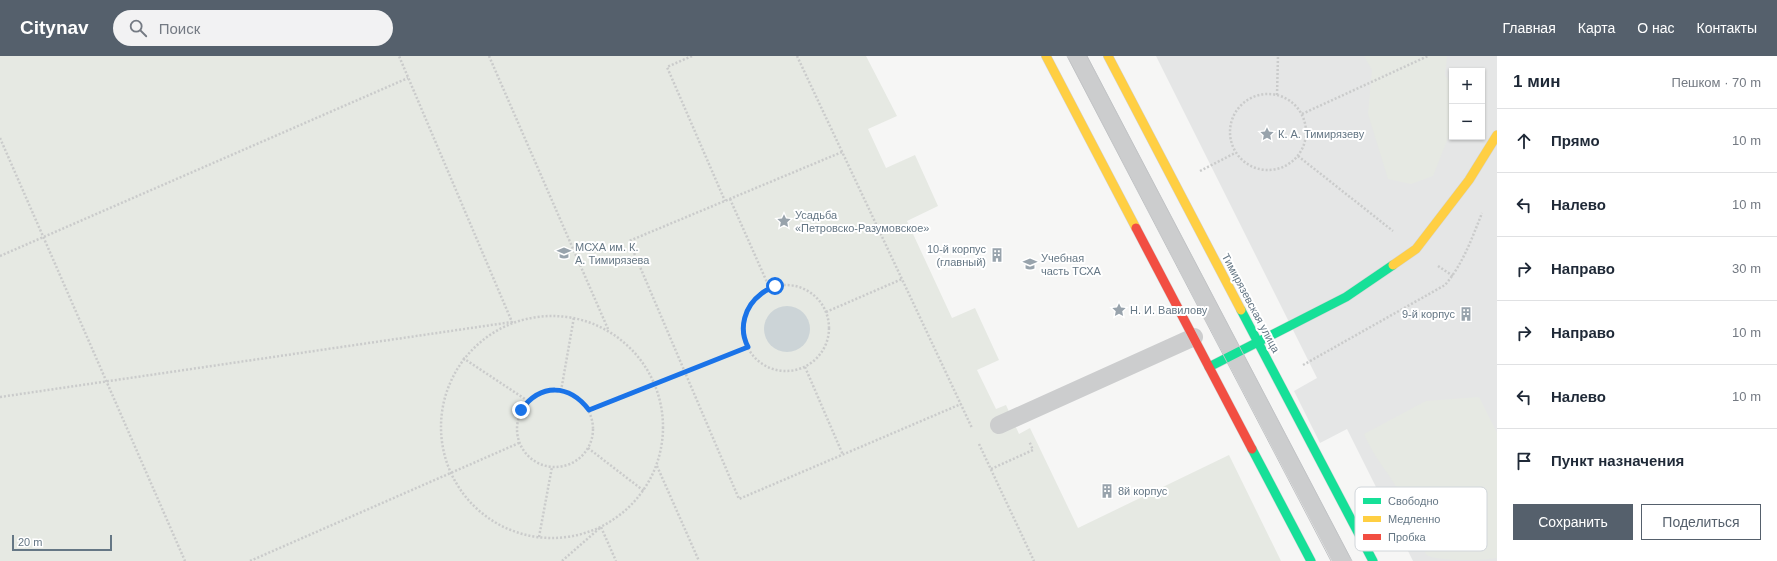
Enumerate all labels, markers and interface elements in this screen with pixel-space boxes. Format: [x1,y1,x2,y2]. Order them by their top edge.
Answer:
search box [113,10,393,46]
text: Citynav [20,17,89,38]
icon: search [127,17,149,39]
text: Поиск [159,20,200,37]
text: Главная [1502,20,1556,36]
text: Карта [1578,20,1615,36]
text: О нас [1637,20,1675,36]
text: Контакты [1697,20,1757,36]
map controls [1449,68,1485,140]
button: + [1449,68,1485,104]
text: 1 мин [1513,72,1560,91]
text: Пешком · 70 m [1672,75,1761,90]
button: − [1449,104,1485,140]
place icon: К. А. Тимирязеву [1259,126,1275,142]
place label: К. А. Тимирязеву [1278,128,1365,140]
icon: ahead [1513,130,1535,152]
text: Прямо [1551,132,1600,149]
text: 10 m [1732,133,1761,148]
icon: left [1513,194,1535,216]
text: Налево [1551,196,1606,213]
text: 10 m [1732,197,1761,212]
place label: Усадьба «Петровско-Разумовское» [795,209,929,234]
place icon: Усадьба «Петровско-Разумовское» [776,213,792,229]
place label: МСХА им. К. А. Тимирязева [575,241,650,266]
place label: 10-й корпус (главный) [927,243,986,268]
school or university icon: МСХА им. К. А. Тимирязева [556,245,572,261]
building icon: 10-й корпус (главный) [989,247,1005,263]
street label: Тимирязевская улица [1220,251,1283,355]
place label: Учебная часть ТСХА [1041,252,1102,277]
school or university icon: Учебная часть ТСХА [1022,256,1038,272]
icon: right [1513,258,1535,280]
text: Направо [1551,260,1615,277]
text: 30 m [1732,261,1761,276]
route start [766,277,784,295]
place icon: Н. И. Вавилову [1111,302,1127,318]
place label: Н. И. Вавилову [1130,304,1208,316]
building icon: 9-й корпус [1458,306,1474,322]
place label: 9-й корпус [1402,308,1455,320]
icon: right [1513,322,1535,344]
text: Направо [1551,324,1615,341]
text: 10 m [1732,325,1761,340]
icon: left [1513,386,1535,408]
text: Налево [1551,388,1606,405]
text: 10 m [1732,389,1761,404]
route end [512,401,530,419]
icon: arrive [1513,450,1535,472]
text: Пункт назначения [1551,452,1684,469]
building icon: 8й корпус [1099,483,1115,499]
place label: 8й корпус [1118,485,1168,497]
legend [1355,487,1487,551]
text: Свободно [1388,495,1439,507]
button: Сохранить [1513,504,1633,540]
button: Поделиться [1641,504,1761,540]
text: Медленно [1388,513,1440,525]
text: Пробка [1388,531,1426,543]
scale bar [12,533,112,552]
text: 20 m [18,536,42,548]

